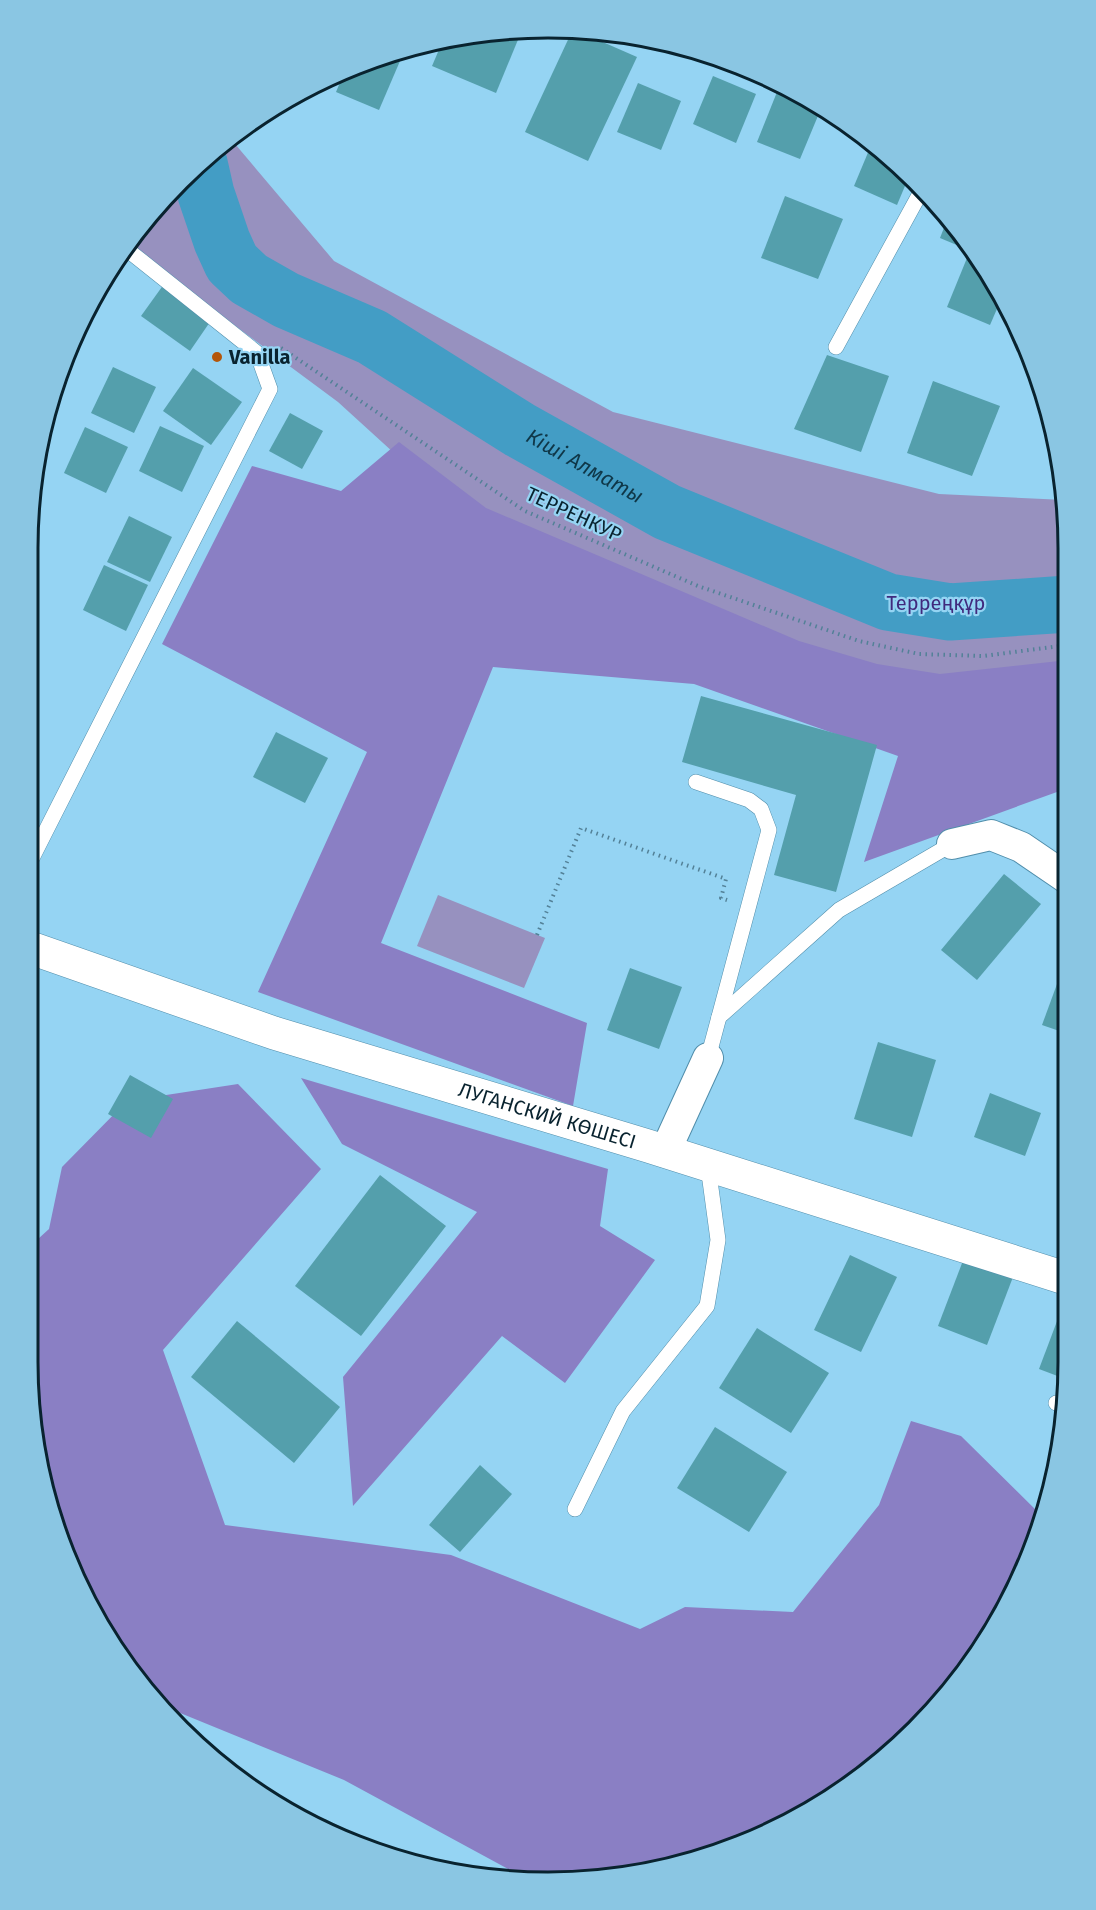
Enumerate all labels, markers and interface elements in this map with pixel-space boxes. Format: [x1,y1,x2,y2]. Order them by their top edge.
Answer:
place label: Vanilla [228,345,291,369]
marker: Vanilla [210,350,224,364]
water label: Кіші Алматы [521,423,648,509]
street label: ТЕРРЕНКУР [522,481,626,547]
park label: Терреңқұр [887,591,985,615]
street label: ЛУГАНСКИЙ КӨШЕСІ [456,1077,639,1154]

